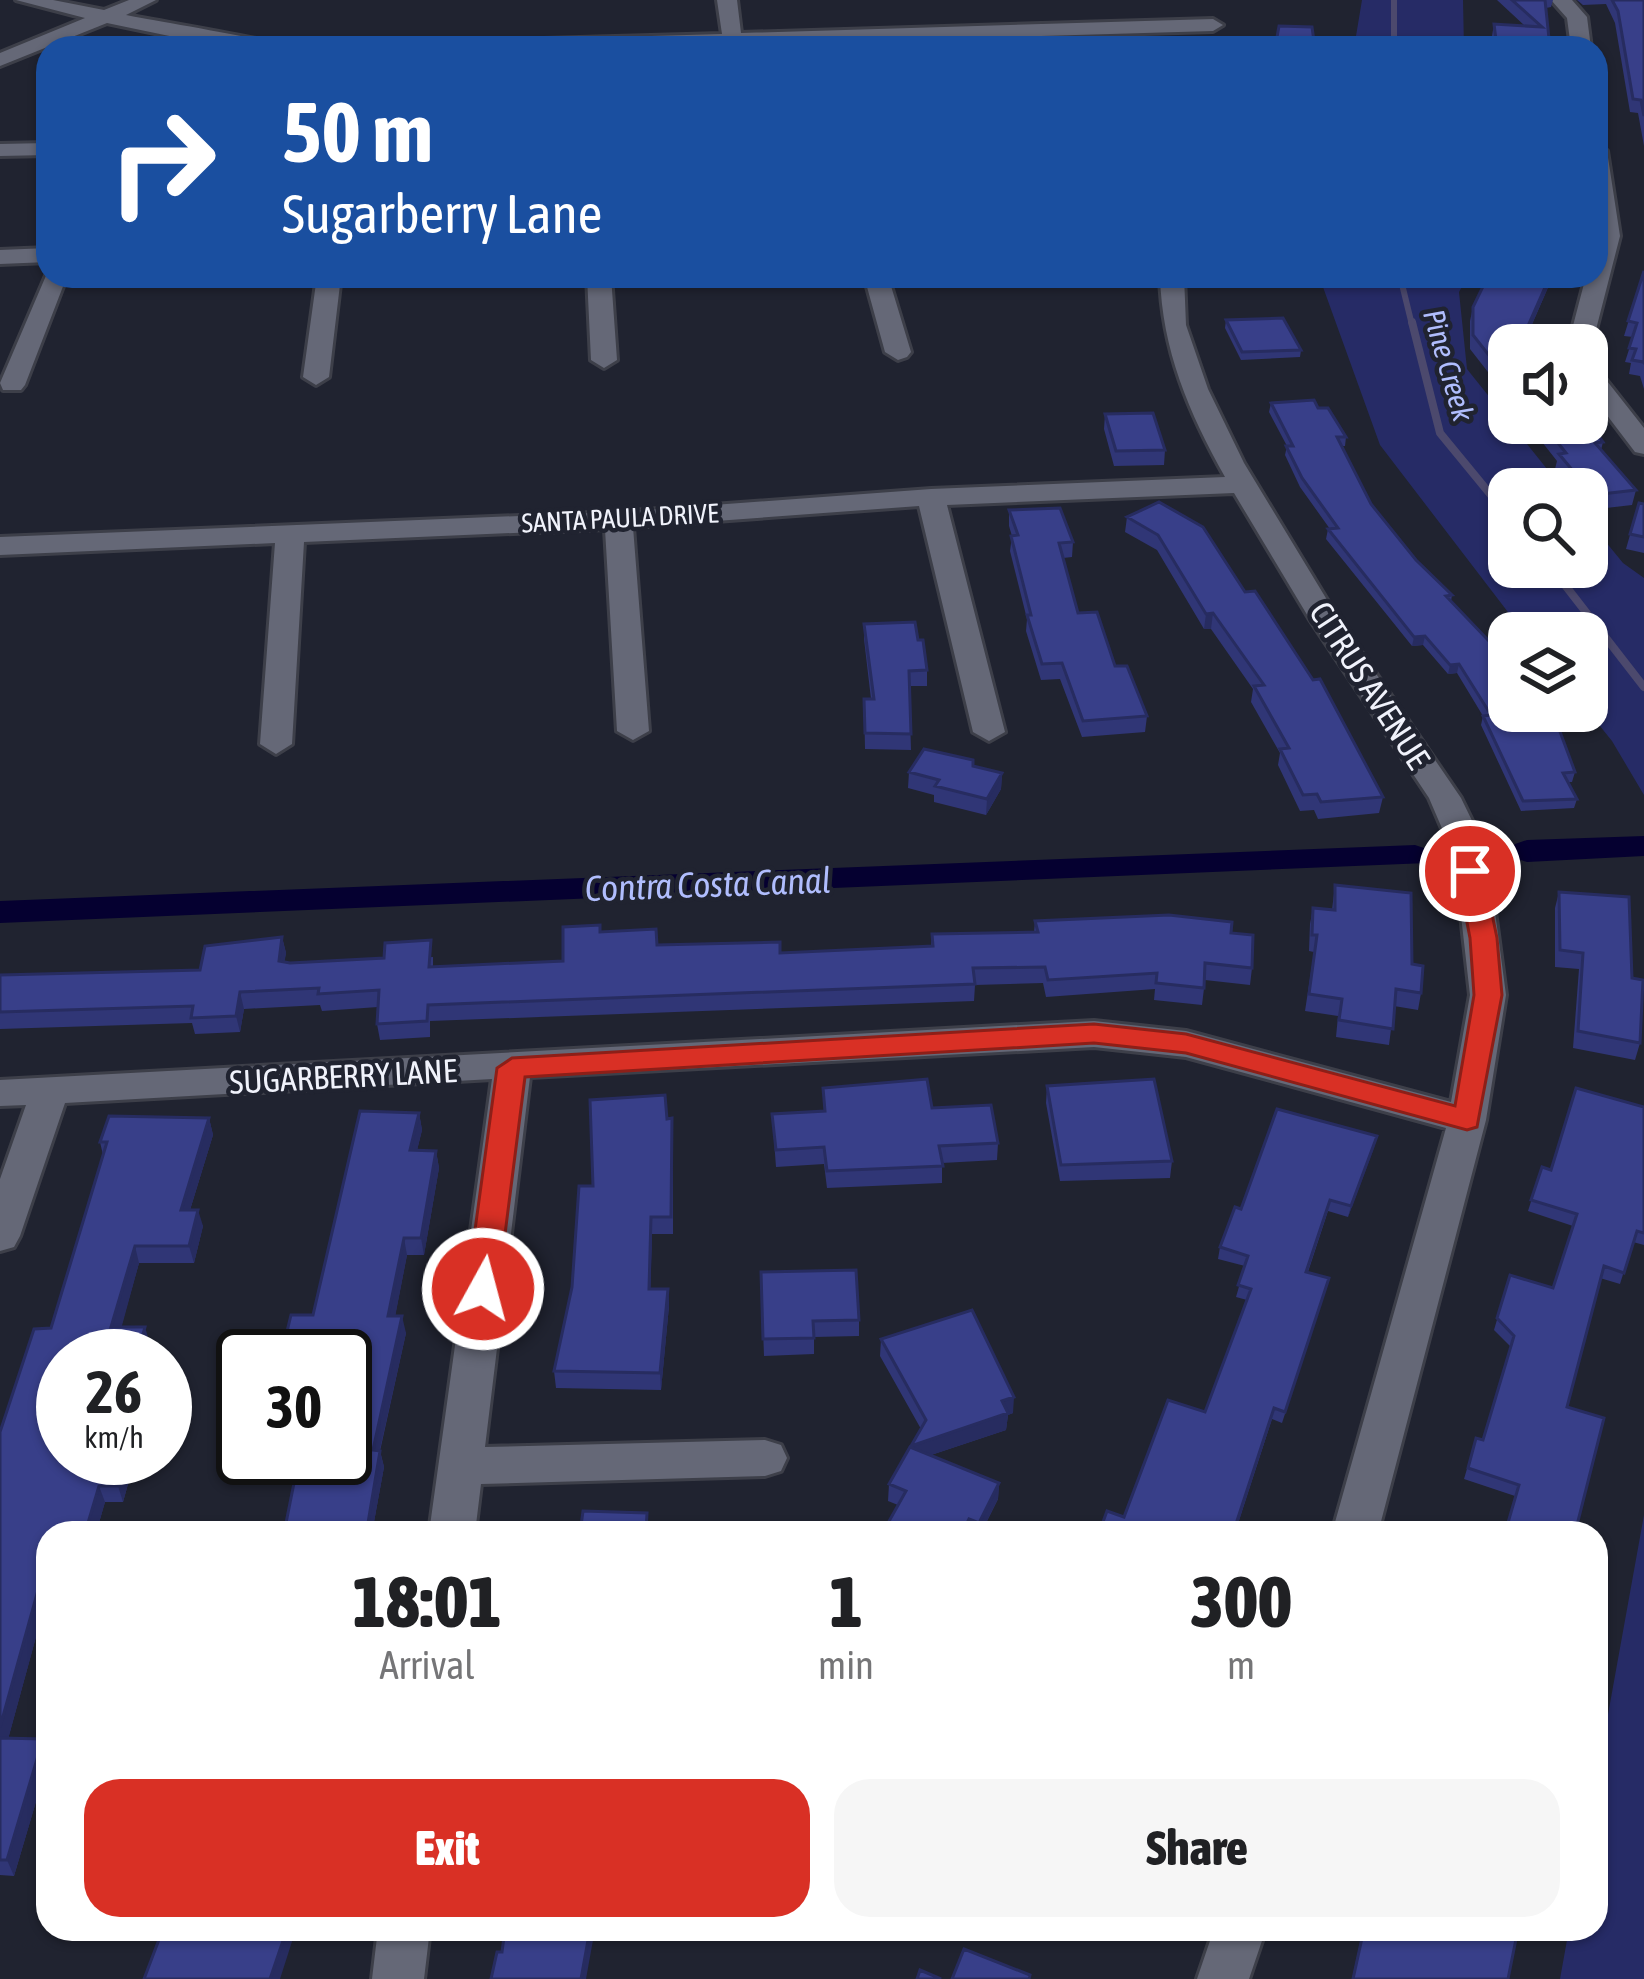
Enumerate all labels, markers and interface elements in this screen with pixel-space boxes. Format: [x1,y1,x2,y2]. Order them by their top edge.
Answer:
icon: right [84,84,240,240]
text: 50 m [282,84,433,180]
text: Sugarberry Lane [282,183,602,244]
water label: Pine Creek [1417,305,1481,426]
map controls [1488,324,1608,732]
button: sound [1488,324,1608,444]
button: search [1488,468,1608,588]
street label: SANTA PAULA DRIVE [521,497,720,539]
street label: CITRUS AVENUE [1302,595,1438,775]
button: layers [1488,612,1608,732]
pin [1419,820,1521,922]
icon: arrive [1437,838,1503,904]
water label: Contra Costa Canal [584,859,832,909]
street label: SUGARBERRY LANE [228,1051,458,1101]
position arrow [420,1226,546,1352]
speed limit sign: 30 [216,1329,372,1485]
text: 26 [86,1357,142,1426]
text: km/h [84,1420,144,1454]
text: 18:01 [352,1560,502,1642]
text: 1 [829,1560,863,1642]
text: 300 [1190,1560,1292,1642]
text: Arrival [379,1643,475,1687]
text: min [818,1643,874,1687]
text: m [1227,1643,1255,1687]
button: Exit [84,1779,810,1917]
button: Share [834,1779,1560,1917]

